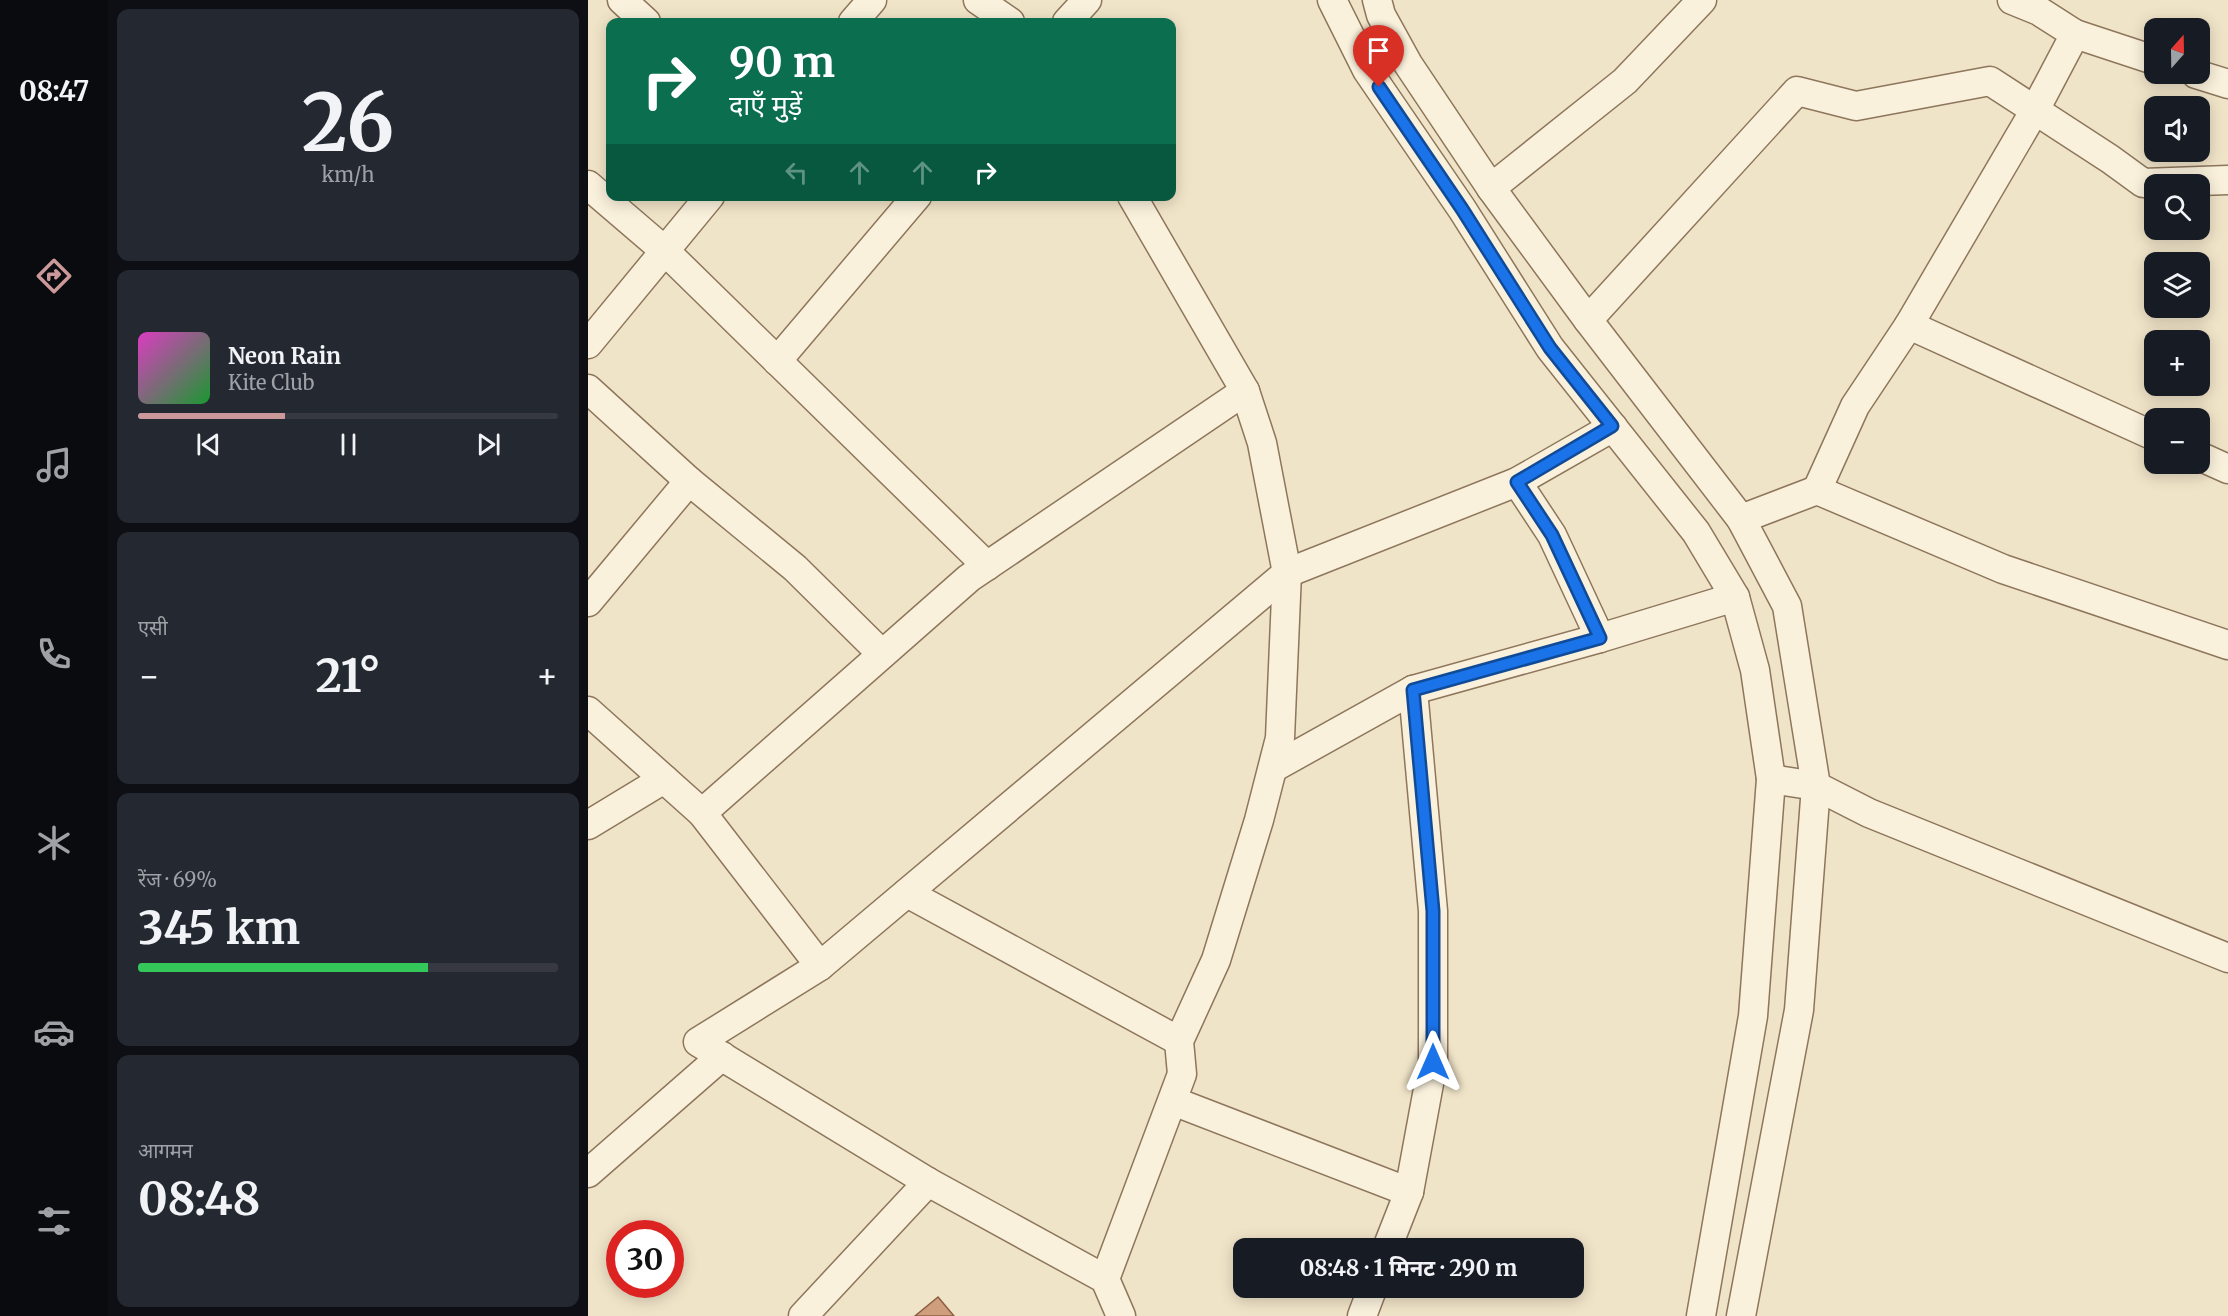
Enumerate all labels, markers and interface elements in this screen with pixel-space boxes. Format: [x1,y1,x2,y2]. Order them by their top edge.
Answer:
north arrow [2144,18,2210,84]
map controls [2144,18,2210,474]
pin [1353,25,1404,87]
icon: arrive [1362,34,1395,67]
text: 90 m [729,36,835,88]
icon: right [630,42,708,120]
text: 08:47 [19,74,89,108]
text: 26 [302,74,394,172]
text: दाएँ मुड़ें [729,88,802,122]
button: sound [2144,96,2210,162]
icon: left [780,156,813,189]
icon: ahead [843,156,876,189]
icon: ahead [906,156,939,189]
icon: right [969,156,1002,189]
text: km/h [322,162,374,187]
button: search [2144,174,2210,240]
button: layers [2144,252,2210,318]
icon: directions [33,255,75,297]
button: + [2144,330,2210,396]
text: Neon Rain [228,342,341,370]
text: Kite Club [228,370,314,395]
button: − [2144,408,2210,474]
icon: previous [192,428,225,461]
icon: pause [332,428,365,461]
icon: next [472,428,505,461]
icon: music [33,444,75,486]
text: एसी [138,615,168,640]
icon: phone [33,633,75,675]
text: 21° [315,648,381,704]
text: − [138,656,160,697]
text: + [536,656,558,697]
icon: climate [33,822,75,864]
text: रेंज · 69% [138,867,217,892]
text: 345 km [138,900,300,956]
icon: car [33,1011,75,1053]
position arrow [1401,1030,1465,1094]
text: आगमन [138,1138,193,1163]
text: 08:48 [138,1171,260,1227]
icon: filters [33,1200,75,1242]
speed limit sign: 30 [606,1220,684,1298]
text: 08:48 · 1 मिनट · 290 m [1300,1254,1517,1282]

